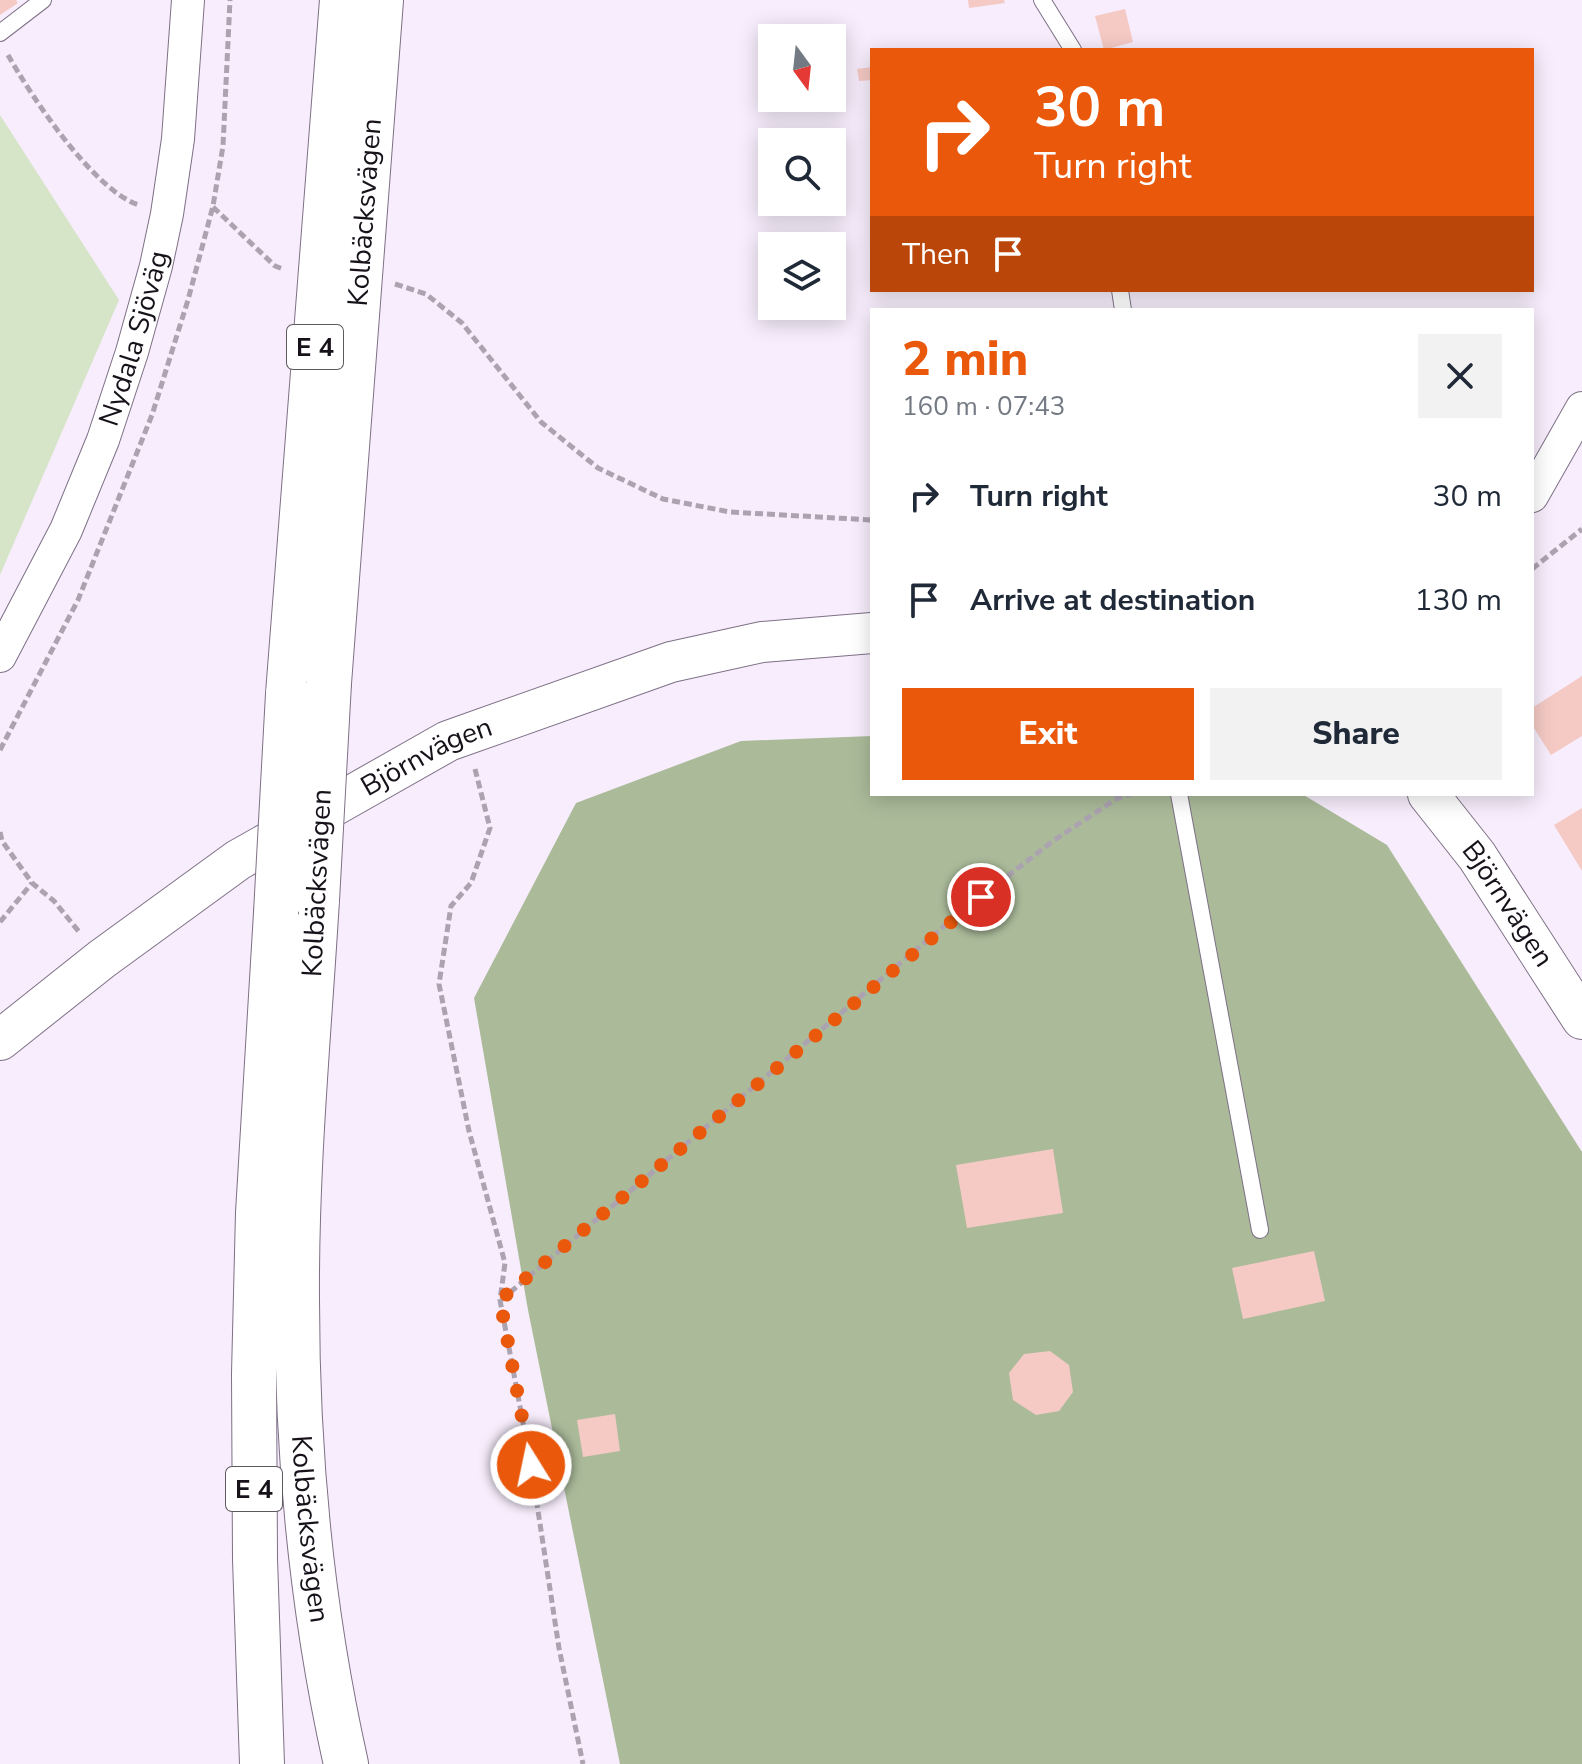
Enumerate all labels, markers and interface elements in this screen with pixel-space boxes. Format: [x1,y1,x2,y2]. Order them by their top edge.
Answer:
north arrow [758,24,846,112]
map controls [758,24,846,320]
text: 30 m [1034,69,1165,146]
icon: right [902,80,1006,184]
street label: Kolbäcksvägen [339,117,391,308]
button: search [758,128,846,216]
text: Turn right [1034,142,1191,191]
button: layers [758,232,846,320]
icon: arrive [986,232,1030,276]
text: Then [902,234,970,275]
street label: Nydala Sjöväg [90,247,178,431]
road number: E 4 [287,325,343,369]
text: 2 min [902,326,1028,392]
button: close [1418,334,1502,418]
text: 160 m · 07:43 [902,389,1065,424]
icon: right [902,474,946,518]
text: Turn right [970,476,1108,517]
text: 30 m [1433,476,1502,517]
icon: arrive [902,578,946,622]
text: Arrive at destination [970,580,1255,621]
text: 130 m [1415,580,1502,621]
button: Exit [902,688,1194,780]
button: Share [1210,688,1502,780]
street label: Björnvägen [354,708,497,806]
street label: Kolbäcksvägen [293,788,341,978]
street label: Björnvägen [1453,833,1563,974]
pin [947,863,1015,931]
icon: arrive [959,875,1003,919]
position arrow [489,1423,573,1507]
street label: Kolbäcksvägen [282,1434,339,1625]
road number: E 4 [226,1467,282,1511]

